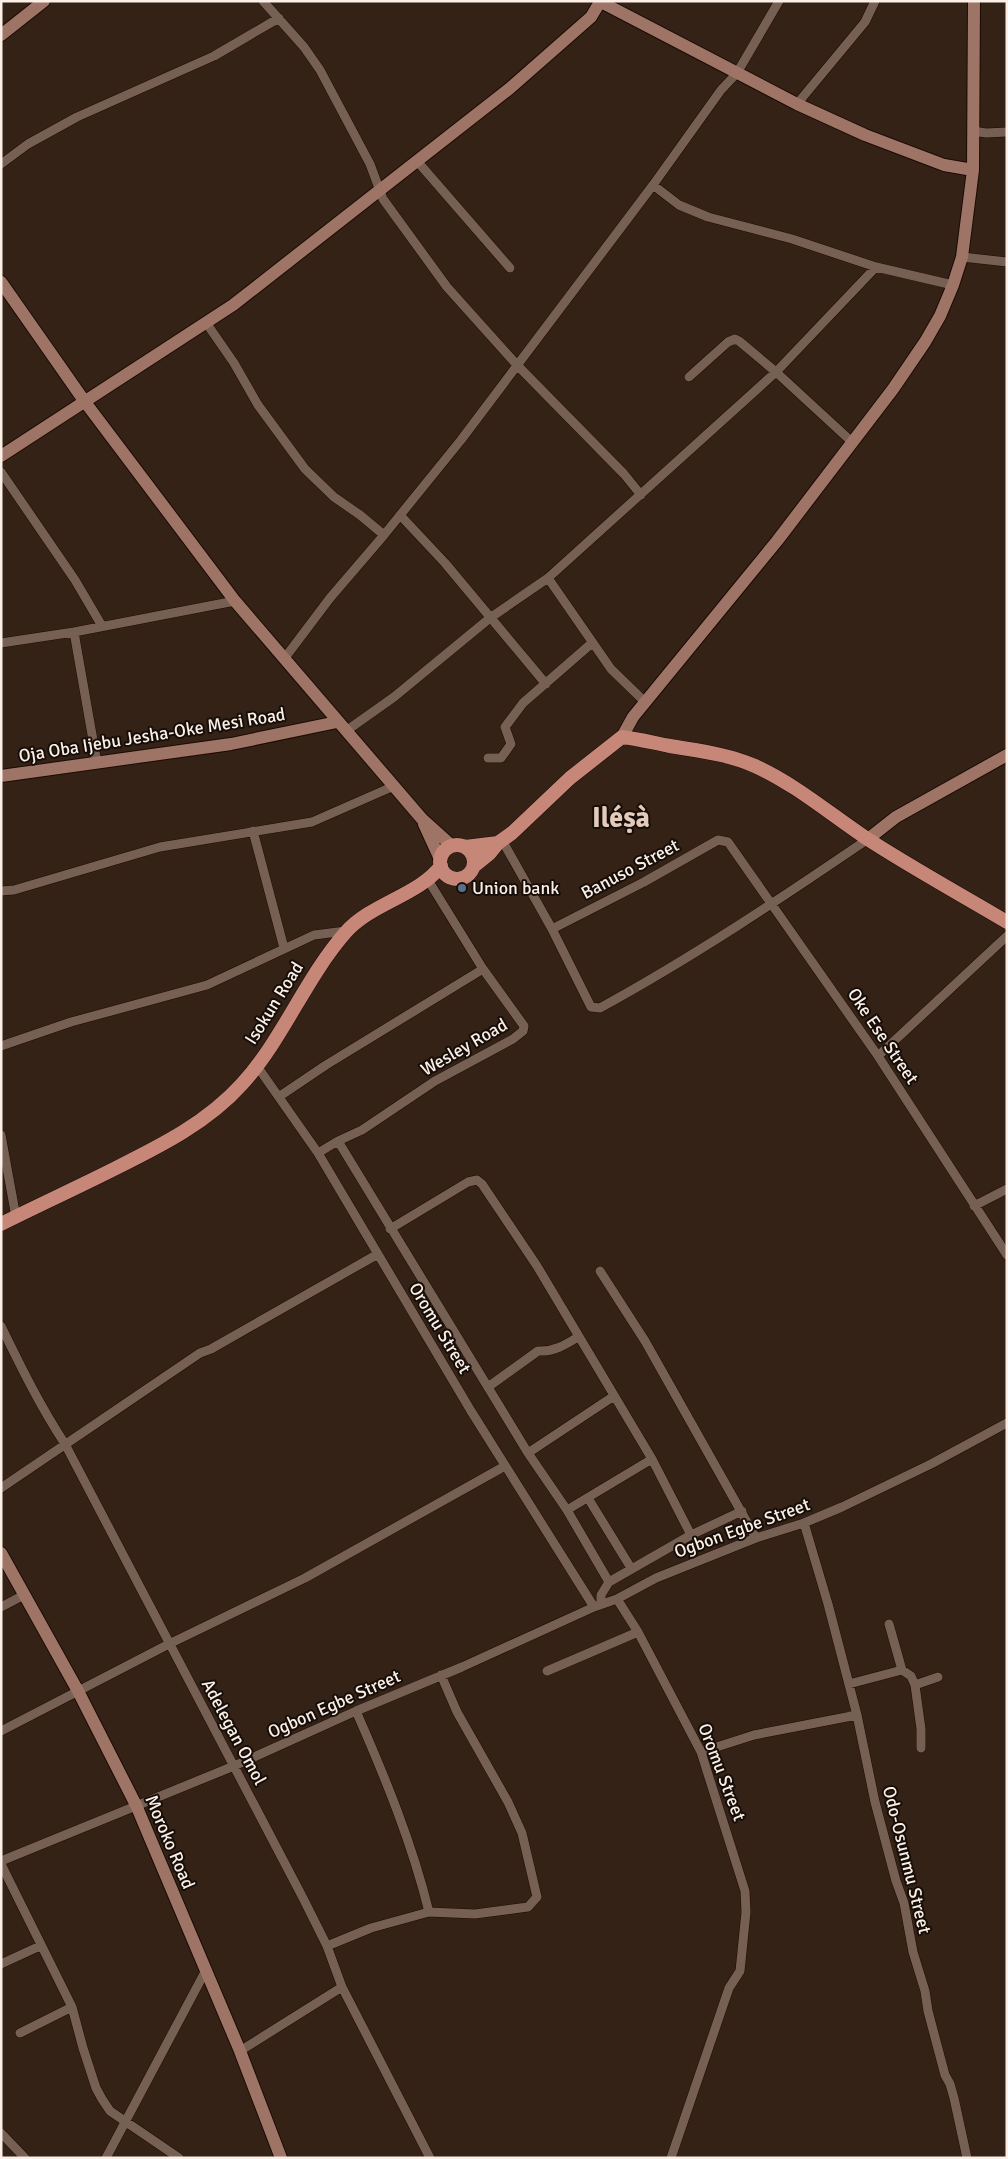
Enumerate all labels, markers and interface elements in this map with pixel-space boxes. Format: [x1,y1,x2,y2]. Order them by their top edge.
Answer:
street label: Oja Oba Ijebu Jesha-Oke Mesi Road [17,703,287,767]
district label: Iléṣà [592,801,650,835]
street label: Banuso Street [577,834,683,904]
place label: Union bank [472,877,559,899]
marker: Union bank [456,882,468,894]
street label: Isokun Road [240,958,308,1048]
street label: Oke Ese Street [843,984,923,1088]
street label: Wesley Road [417,1013,511,1081]
street label: Oromu Street [404,1278,476,1378]
street label: Ogbon Egbe Street [671,1493,813,1563]
street label: Ogbon Egbe Street [264,1665,404,1743]
street label: Adelegan Omol [197,1675,271,1789]
street label: Oromu Street [693,1720,751,1824]
street label: Odo-Osunmu Street [878,1784,936,1936]
street label: Moroko Road [140,1792,200,1892]

